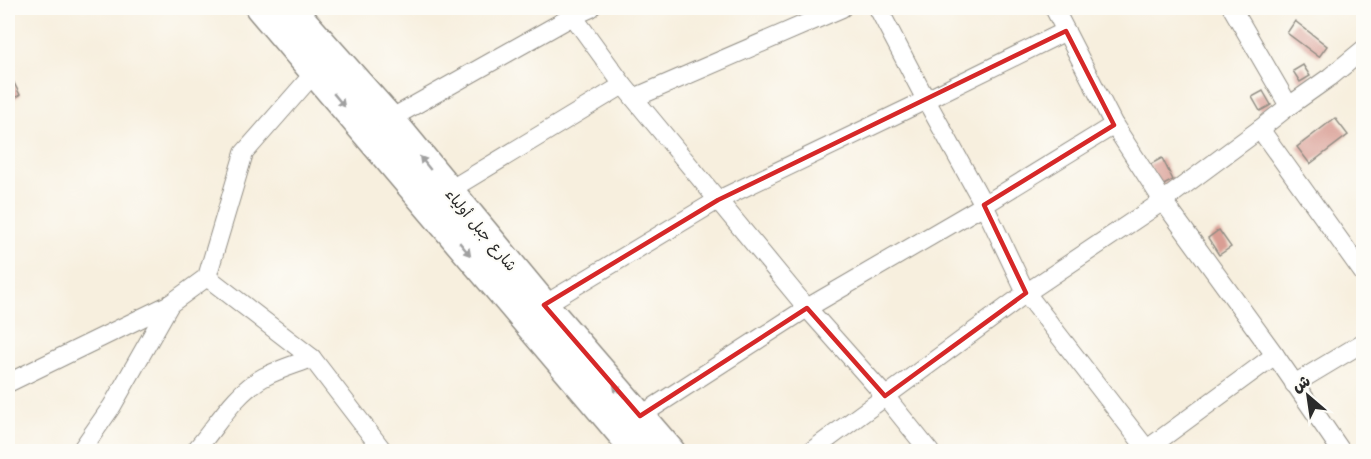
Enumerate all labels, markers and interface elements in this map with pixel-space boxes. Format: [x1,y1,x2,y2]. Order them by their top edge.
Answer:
one-way arrow [332,92,345,107]
one-way arrow [419,156,432,171]
street label: شارع جبل أولياء [438,184,522,277]
one-way arrow [458,241,471,256]
north arrow [1278,366,1338,426]
text: ش [1288,369,1315,399]
one-way arrow [612,384,626,399]

